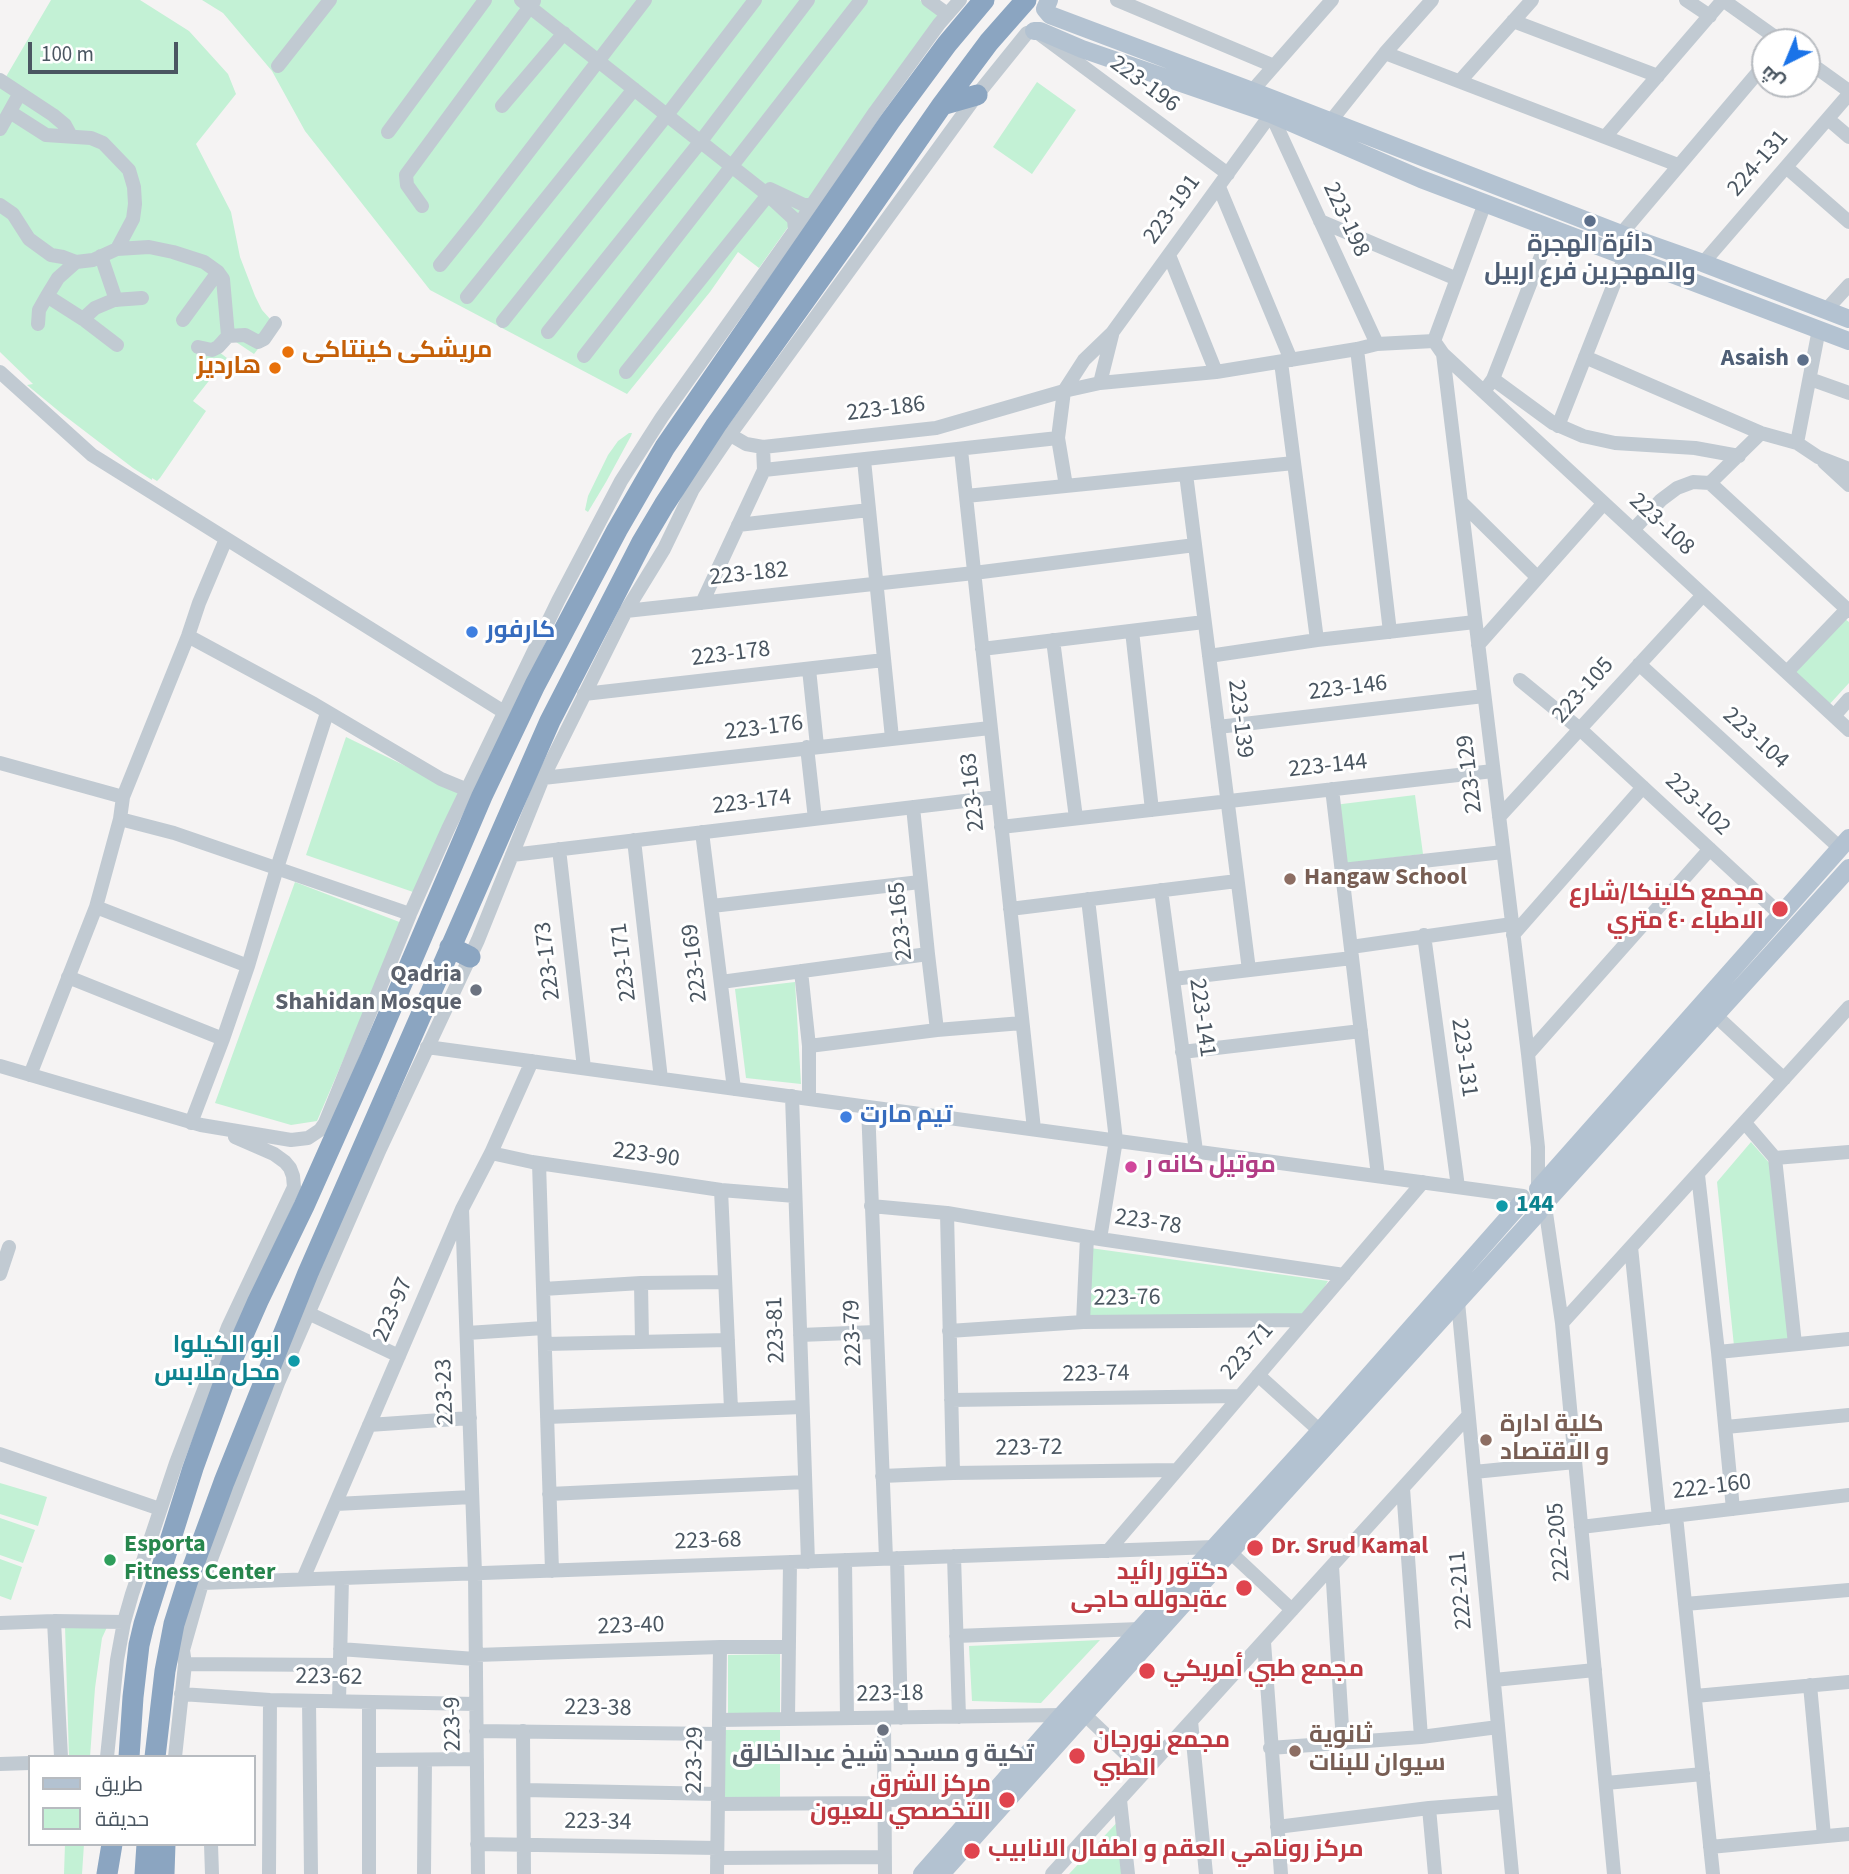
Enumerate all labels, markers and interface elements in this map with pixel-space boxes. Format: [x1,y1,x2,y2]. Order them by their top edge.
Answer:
scale bar [32,28,182,72]
north arrow [1751,28,1821,98]
text: 100 m [41,39,94,69]
street label: 223-196 [1104,50,1184,120]
text: ش [1755,59,1791,95]
street label: 224-131 [1722,125,1796,203]
street label: 223-191 [1138,170,1208,250]
street label: 223-198 [1315,178,1375,262]
marker: دائرة الهجرة والمهجرين فرع اربيل [1582,213,1598,229]
place label: دائرة الهجرة والمهجرين فرع اربيل [1484,232,1696,288]
place label: مریشکی کینتاکی [302,338,492,366]
marker: مریشکی کینتاکی [280,344,296,360]
place label: Asaish [1721,346,1789,374]
marker: Asaish [1795,352,1811,368]
place label: هاردیز [197,354,261,382]
marker: هاردیز [267,360,283,376]
street label: 223-186 [845,391,927,429]
street label: 223-108 [1622,488,1700,562]
street label: 223-182 [708,557,790,593]
place label: کارفور [486,618,555,646]
marker: کارفور [464,624,480,640]
street label: 223-178 [690,636,772,674]
street label: 223-105 [1547,652,1621,730]
street label: 223-146 [1307,670,1389,708]
street label: 223-139 [1220,678,1258,760]
street label: 223-104 [1716,702,1794,776]
street label: 223-176 [723,710,805,748]
street label: 223-129 [1452,733,1490,815]
street label: 223-144 [1287,749,1369,785]
street label: 223-163 [956,751,992,833]
street label: 223-102 [1658,768,1736,842]
street label: 223-174 [711,784,793,822]
place label: Hangaw School [1304,865,1467,893]
marker: Hangaw School [1282,871,1298,887]
street label: 223-165 [884,880,920,962]
place label: مجمع كلينكا/شارع الاطباء ٤٠ متري [1569,881,1764,937]
marker: مجمع كلينكا/شارع الاطباء ٤٠ متري [1770,899,1790,919]
street label: 223-173 [530,920,568,1002]
street label: 223-171 [606,921,644,1003]
street label: 223-169 [677,922,715,1004]
place label: Qadria Shahidan Mosque [275,962,462,1018]
street label: 223-141 [1181,977,1221,1059]
marker: Qadria Shahidan Mosque [468,982,484,998]
street label: 223-131 [1443,1017,1483,1099]
place label: تیم مارت [860,1103,952,1131]
marker: تیم مارت [838,1109,854,1125]
street label: 223-90 [611,1137,681,1175]
place label: موتيل كانه ر [1145,1153,1276,1181]
marker: موتيل كانه ر [1123,1159,1139,1175]
place label: 144 [1516,1192,1554,1220]
marker: 144 [1494,1198,1510,1214]
street label: 223-78 [1113,1204,1183,1242]
street label: 223-97 [368,1273,420,1347]
street label: 223-76 [1093,1284,1161,1314]
street label: 223-81 [761,1296,793,1364]
street label: 223-79 [838,1299,870,1367]
street label: 223-71 [1215,1317,1281,1387]
place label: ابو الكيلوا محل ملابس [154,1333,280,1389]
marker: ابو الكيلوا محل ملابس [286,1353,302,1369]
street label: 223-23 [430,1358,462,1426]
street label: 223-74 [1062,1360,1130,1390]
place label: كلية ادارة و الاقتصاد [1500,1412,1609,1468]
marker: كلية ادارة و الاقتصاد [1478,1432,1494,1448]
street label: 223-72 [995,1434,1063,1464]
street label: 222-160 [1671,1469,1753,1507]
street label: 222-205 [1542,1501,1578,1583]
street label: 223-68 [674,1526,742,1558]
place label: Esporta Fitness Center [124,1532,275,1588]
place label: Dr. Srud Kamal [1271,1534,1428,1562]
marker: Dr. Srud Kamal [1245,1538,1265,1558]
street label: 222-211 [1444,1549,1480,1631]
marker: Esporta Fitness Center [102,1552,118,1568]
place label: دكتور رائيد عةبدولله حاجى [1071,1560,1228,1616]
marker: دكتور رائيد عةبدولله حاجى [1234,1578,1254,1598]
street label: 223-40 [597,1611,665,1643]
place label: مجمع طبي أمریکي [1163,1657,1364,1685]
marker: مجمع طبي أمریکي [1137,1661,1157,1681]
street label: 223-62 [295,1663,363,1693]
street label: 223-18 [856,1680,924,1710]
street label: 223-38 [564,1694,632,1724]
street label: 223-9 [439,1696,469,1752]
marker: تكية و مسجد شيخ عبدالخالق [875,1722,891,1738]
place label: ثانوية سيوان للبنات [1309,1723,1446,1779]
street label: 223-29 [681,1726,711,1794]
place label: مجمع نورجان الطبي [1093,1728,1230,1784]
place label: تكية و مسجد شيخ عبدالخالق [732,1742,1034,1770]
marker: ثانوية سيوان للبنات [1287,1743,1303,1759]
marker: مجمع نورجان الطبي [1067,1746,1087,1766]
legend [28,1755,256,1846]
text: طريق [95,1769,143,1799]
place label: مركز الشرق التخصصي للعيون [810,1772,991,1828]
marker: مركز الشرق التخصصي للعيون [997,1790,1017,1810]
text: حديقة [95,1804,149,1834]
street label: 223-34 [564,1808,632,1838]
place label: مركز روناهي العقم و اطفال الانابيب [988,1837,1364,1865]
marker: مركز روناهي العقم و اطفال الانابيب [962,1841,982,1861]

